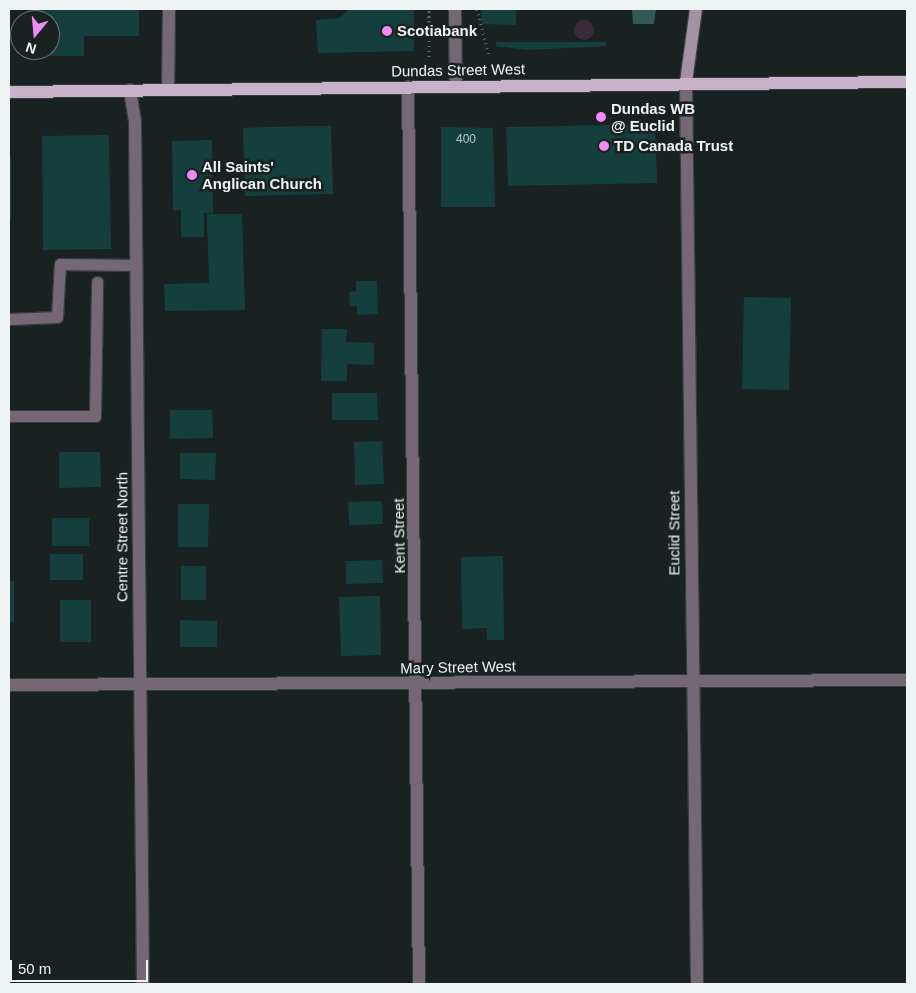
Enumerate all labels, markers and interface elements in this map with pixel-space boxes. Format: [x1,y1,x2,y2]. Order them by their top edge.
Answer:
north arrow [10,10,60,60]
place label: Scotiabank [397,22,477,40]
marker: Scotiabank [381,25,393,37]
text: N [24,39,38,58]
street label: Dundas Street West [391,60,525,80]
place label: Dundas WB @ Euclid [611,99,695,134]
marker: Dundas WB @ Euclid [595,111,607,123]
house number: 400 [456,133,476,147]
place label: TD Canada Trust [614,137,733,155]
marker: TD Canada Trust [598,140,610,152]
place label: All Saints' Anglican Church [202,157,322,192]
marker: All Saints' Anglican Church [186,169,198,181]
street label: Centre Street North [113,472,131,602]
street label: Euclid Street [665,490,683,576]
street label: Kent Street [389,498,409,574]
street label: Mary Street West [400,657,516,677]
scale bar [12,950,150,982]
text: 50 m [18,960,51,977]

